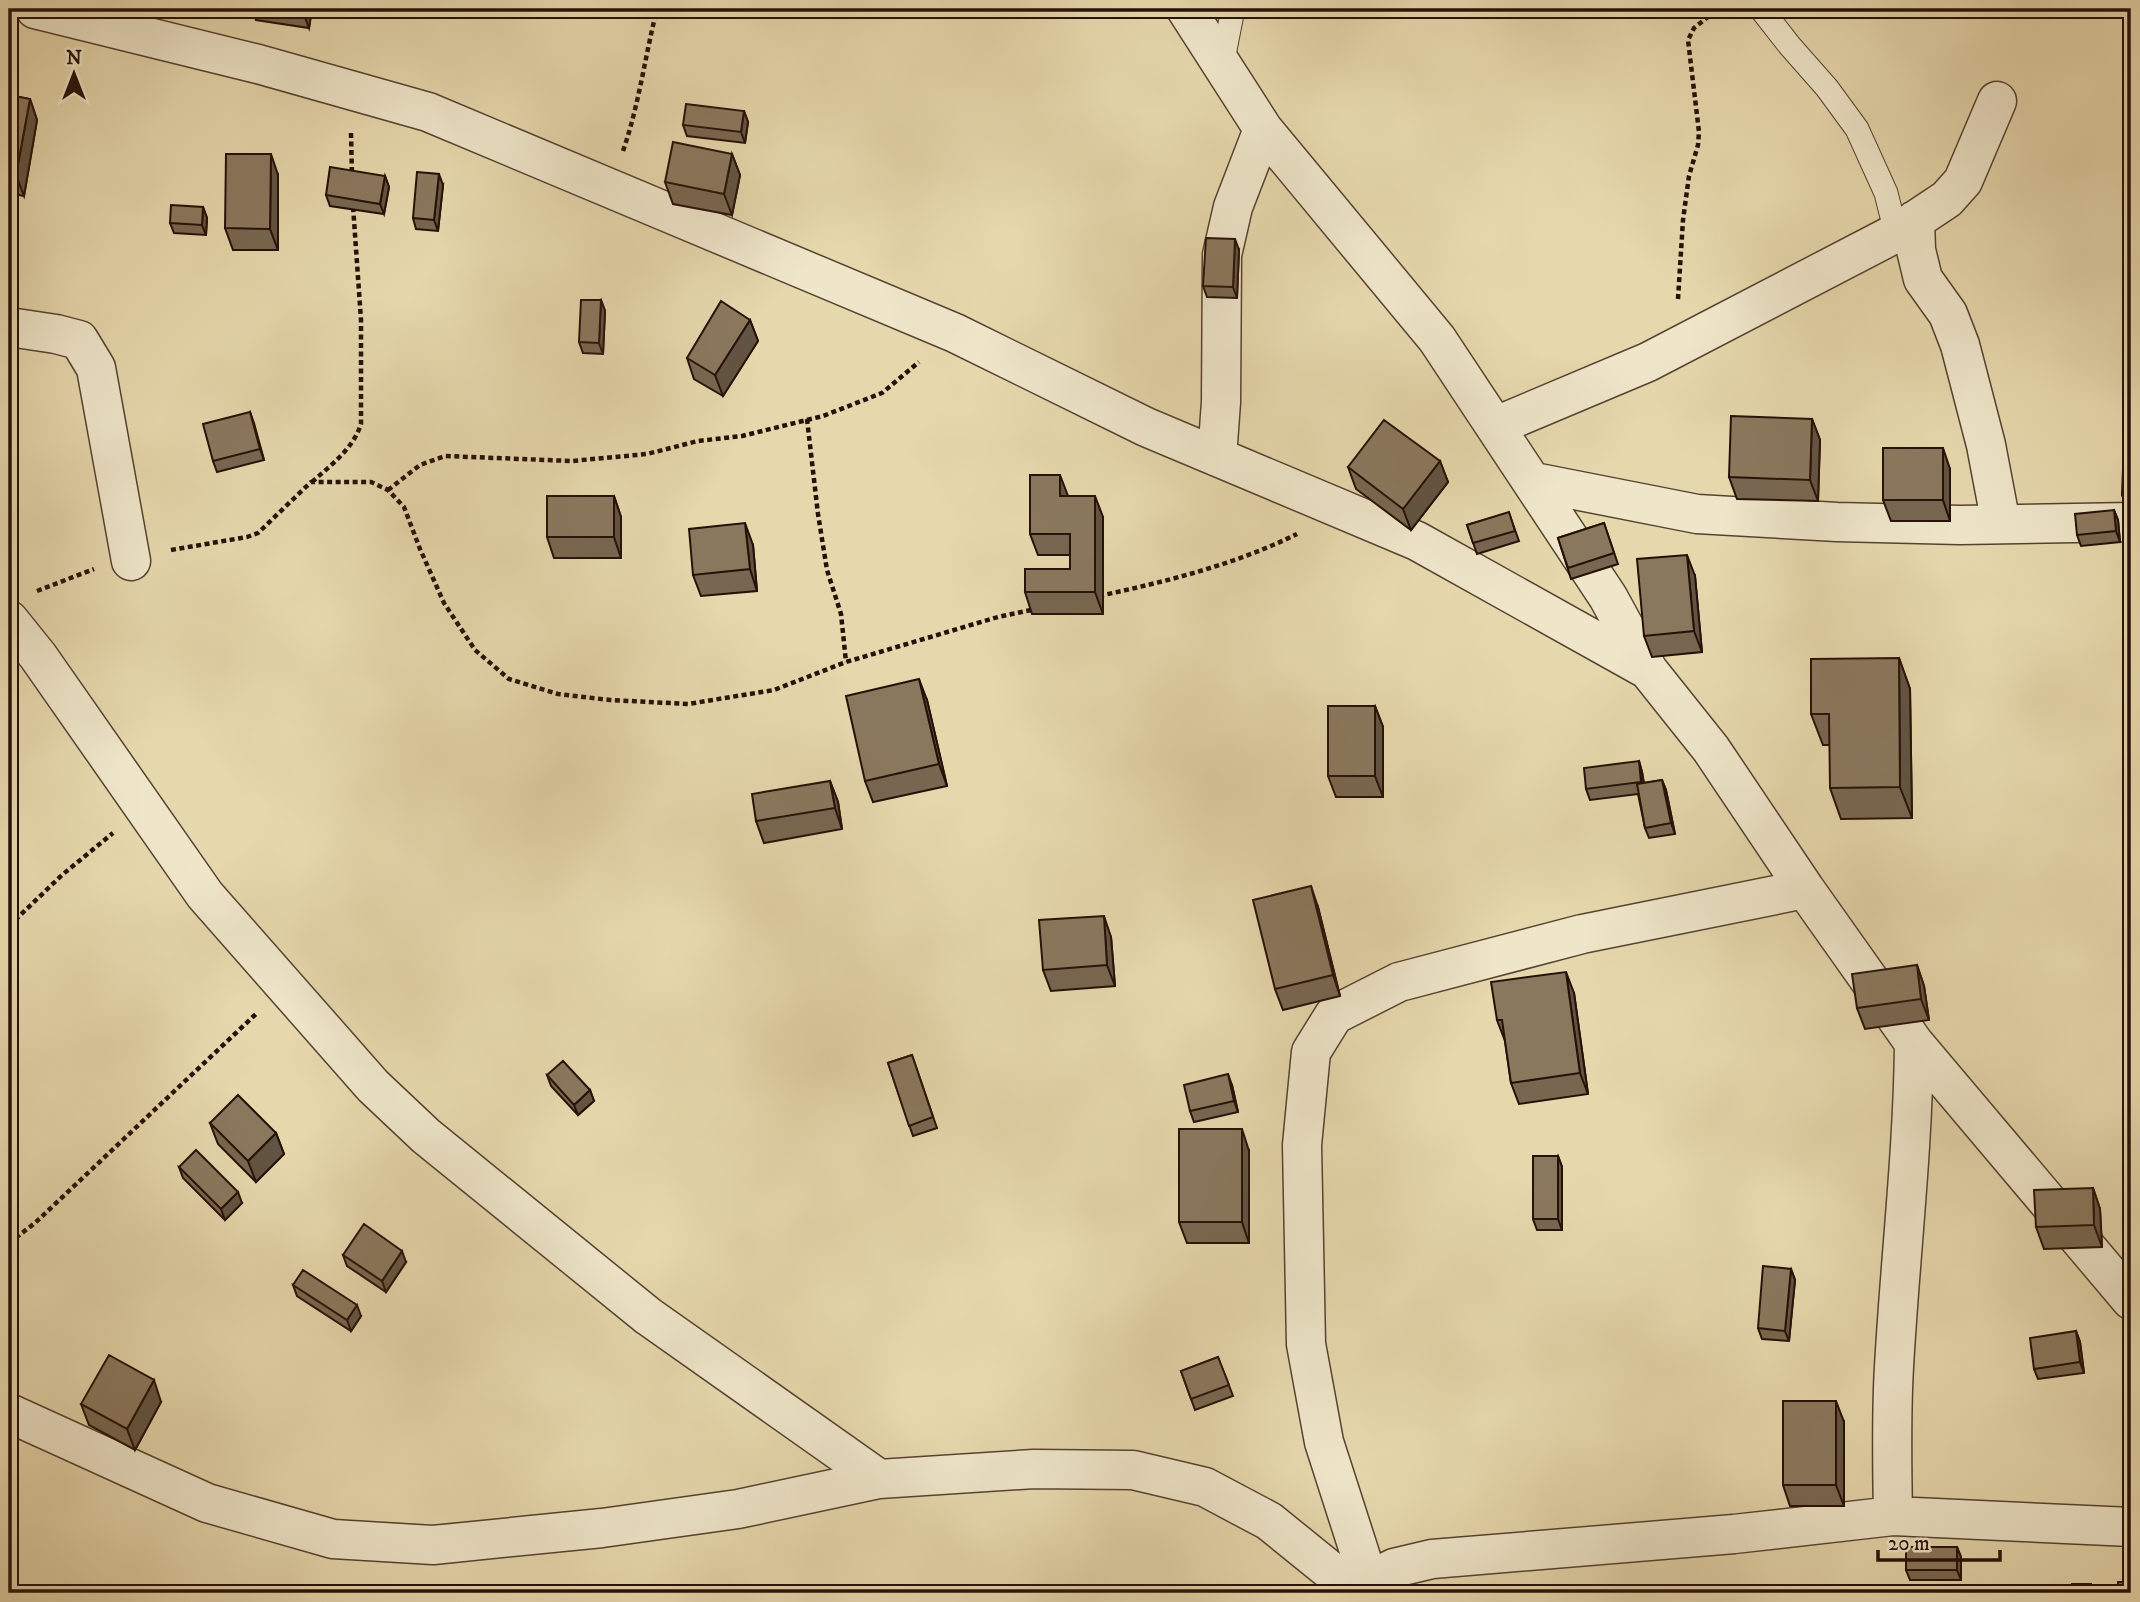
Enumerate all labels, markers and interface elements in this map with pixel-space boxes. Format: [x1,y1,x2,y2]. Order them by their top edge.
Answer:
north arrow [38,38,108,108]
text: N [66,47,82,70]
scale bar [1878,1518,2000,1562]
text: 20 m [1888,1531,1930,1557]

